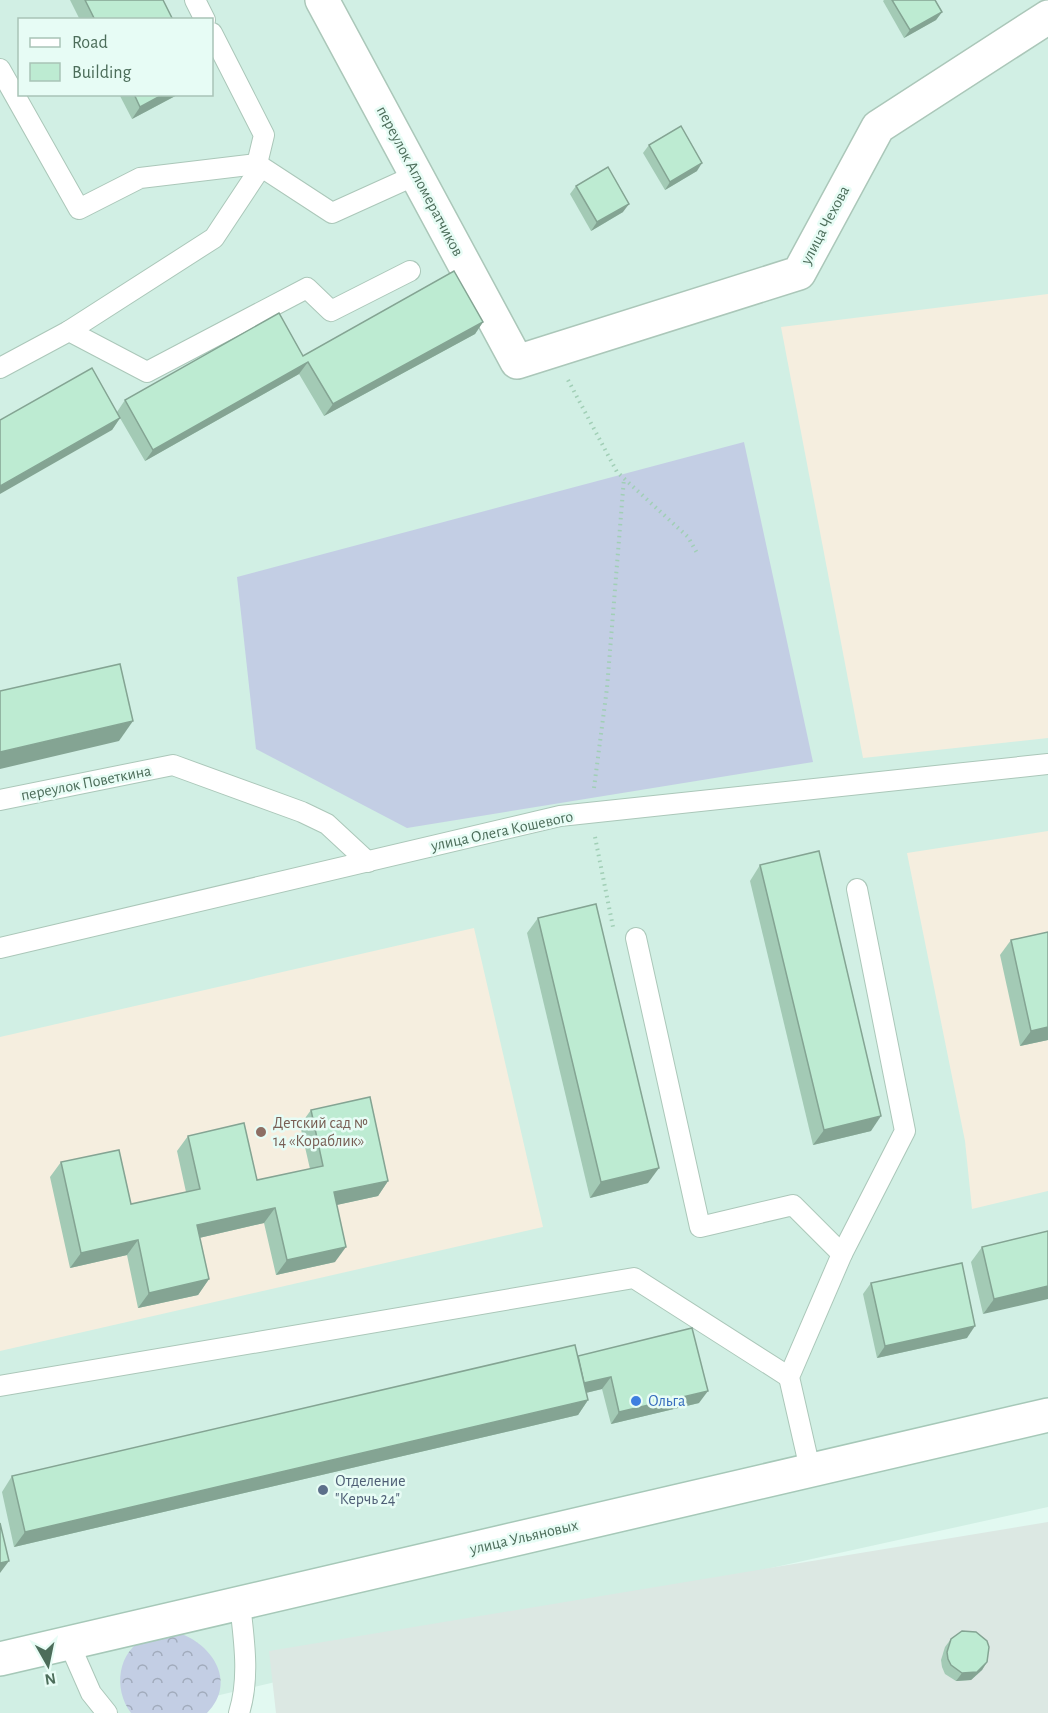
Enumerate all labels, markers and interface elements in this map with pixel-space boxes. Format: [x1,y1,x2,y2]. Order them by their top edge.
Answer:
legend [18,18,213,96]
text: Road [72,34,108,52]
text: Building [72,64,132,82]
street label: переулок Агломератчиков [373,103,466,259]
street label: улица Чехова [797,183,853,268]
street label: переулок Поветкина [19,762,153,804]
street label: улица Олега Кошевого [429,808,575,855]
place label: Детский сад № 14 «Кораблик» [273,1115,368,1149]
marker: Детский сад № 14 «Кораблик» [254,1125,268,1139]
place label: Ольга [648,1393,685,1409]
marker: Ольга [629,1394,643,1408]
place label: Отделение "Керчь 24" [335,1473,406,1507]
marker: Отделение "Керчь 24" [316,1483,330,1497]
street label: улица Ульяновых [467,1517,580,1558]
north arrow [18,1635,78,1695]
text: N [43,1670,57,1688]

